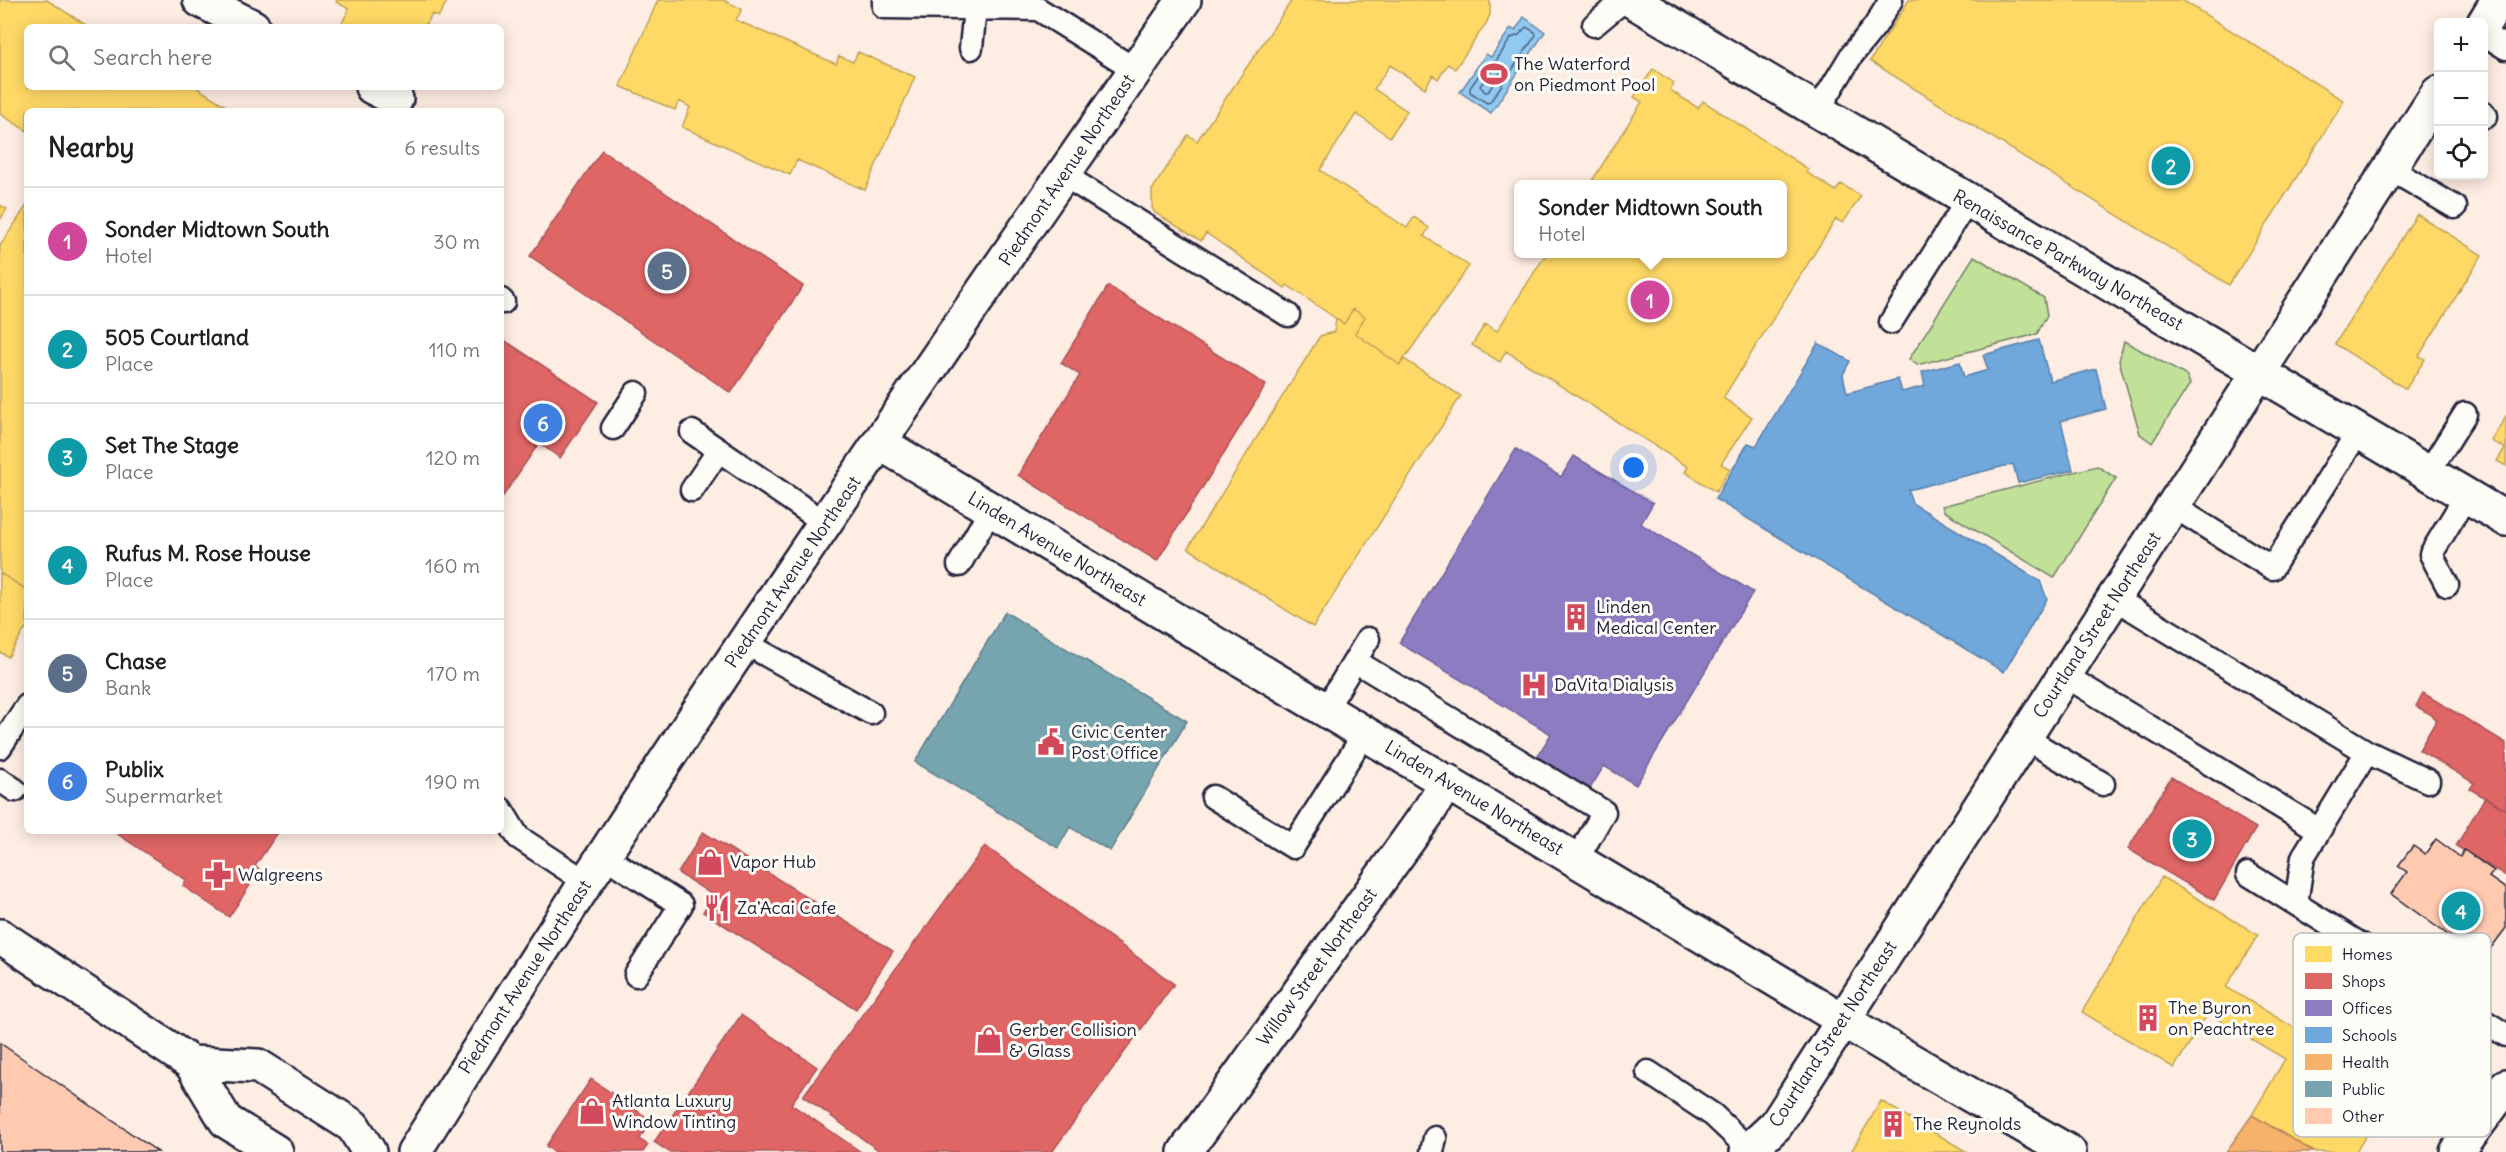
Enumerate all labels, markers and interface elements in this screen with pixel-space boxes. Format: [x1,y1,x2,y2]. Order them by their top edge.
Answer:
map controls [2434,18,2488,180]
button: + [2434,18,2488,72]
search box [24,24,504,90]
icon: search [45,41,78,74]
text: Search here [93,43,212,71]
place label: The Waterford on Piedmont Pool [1514,52,1655,96]
sports icon: The Waterford on Piedmont Pool [1479,59,1509,89]
street label: Piedmont Avenue Northeast [994,69,1140,270]
button: − [2434,72,2488,126]
button: locate [2434,126,2488,180]
text: Nearby [48,131,134,164]
text: 6 results [404,135,480,160]
pin: 2 [2152,144,2190,188]
popup [1514,180,1787,258]
street label: Renaissance Parkway Northeast [1949,184,2187,335]
text: Sonder Midtown South [1538,193,1763,221]
text: Sonder Midtown South [105,215,329,243]
text: Hotel [1538,221,1586,246]
text: 1 [64,229,71,254]
text: 30 m [433,229,480,254]
text: Hotel [105,243,152,268]
pin: 5 [648,248,686,294]
pin: 1 [1630,278,1670,322]
text: 505 Courtland [105,323,249,351]
text: 2 [62,337,73,362]
text: 110 m [429,337,480,362]
text: Place [105,351,153,376]
pin: 6 [524,400,562,446]
text: Set The Stage [105,431,239,459]
text: 3 [62,445,73,470]
text: 120 m [426,445,480,470]
your location [1619,453,1648,482]
text: Place [105,459,153,484]
street label: Piedmont Avenue Northeast [720,471,866,672]
street label: Linden Avenue Northeast [964,486,1151,611]
street label: Courtland Street Northeast [2028,527,2166,722]
text: Rufus M. Rose House [105,539,311,567]
text: 4 [62,553,73,578]
text: 160 m [425,553,480,578]
text: Place [105,567,153,592]
place label: Linden Medical Center [1596,595,1717,639]
building icon: Linden Medical Center [1561,602,1591,632]
text: Chase [105,647,167,675]
text: 5 [62,661,73,686]
text: 170 m [427,661,480,686]
hospital icon: DaVita Dialysis [1519,670,1549,700]
place label: DaVita Dialysis [1554,673,1674,696]
text: Bank [105,675,151,700]
place label: Civic Center Post Office [1071,720,1168,764]
public building icon: Civic Center Post Office [1036,727,1066,757]
street label: Linden Avenue Northeast [1381,735,1568,860]
text: Publix [105,755,164,783]
text: 6 [62,769,73,794]
text: 190 m [425,769,480,794]
text: Supermarket [105,783,223,808]
pin: 3 [2172,816,2212,862]
shop icon: Vapor Hub [695,847,725,877]
place label: Vapor Hub [730,850,816,873]
pharmacy icon: Walgreens [203,860,233,890]
place label: Walgreens [238,863,323,886]
street label: Piedmont Avenue Northeast [453,875,596,1078]
street label: Willow Street Northeast [1252,883,1382,1050]
pin: 4 [2442,888,2480,934]
restaurant icon: Za'Acai Cafe [702,893,732,923]
place label: Za'Acai Cafe [737,896,836,919]
legend [2293,933,2491,1137]
street label: Courtland Street Northeast [1764,936,1902,1131]
text: Homes [2342,944,2392,964]
text: Shops [2342,971,2386,991]
place label: The Byron on Peachtree [2168,996,2275,1040]
text: Offices [2342,998,2392,1018]
building icon: The Byron on Peachtree [2133,1003,2163,1033]
place label: Gerber Collision & Glass [1009,1018,1137,1062]
shop icon: Gerber Collision & Glass [974,1025,1004,1055]
text: Schools [2342,1025,2397,1045]
text: Health [2342,1052,2389,1072]
text: Public [2342,1079,2385,1099]
place label: Atlanta Luxury Window Tinting [612,1089,736,1133]
shop icon: Atlanta Luxury Window Tinting [577,1096,607,1126]
text: Other [2342,1106,2385,1126]
building icon: The Reynolds [1878,1109,1908,1139]
place label: The Reynolds [1913,1112,2021,1135]

